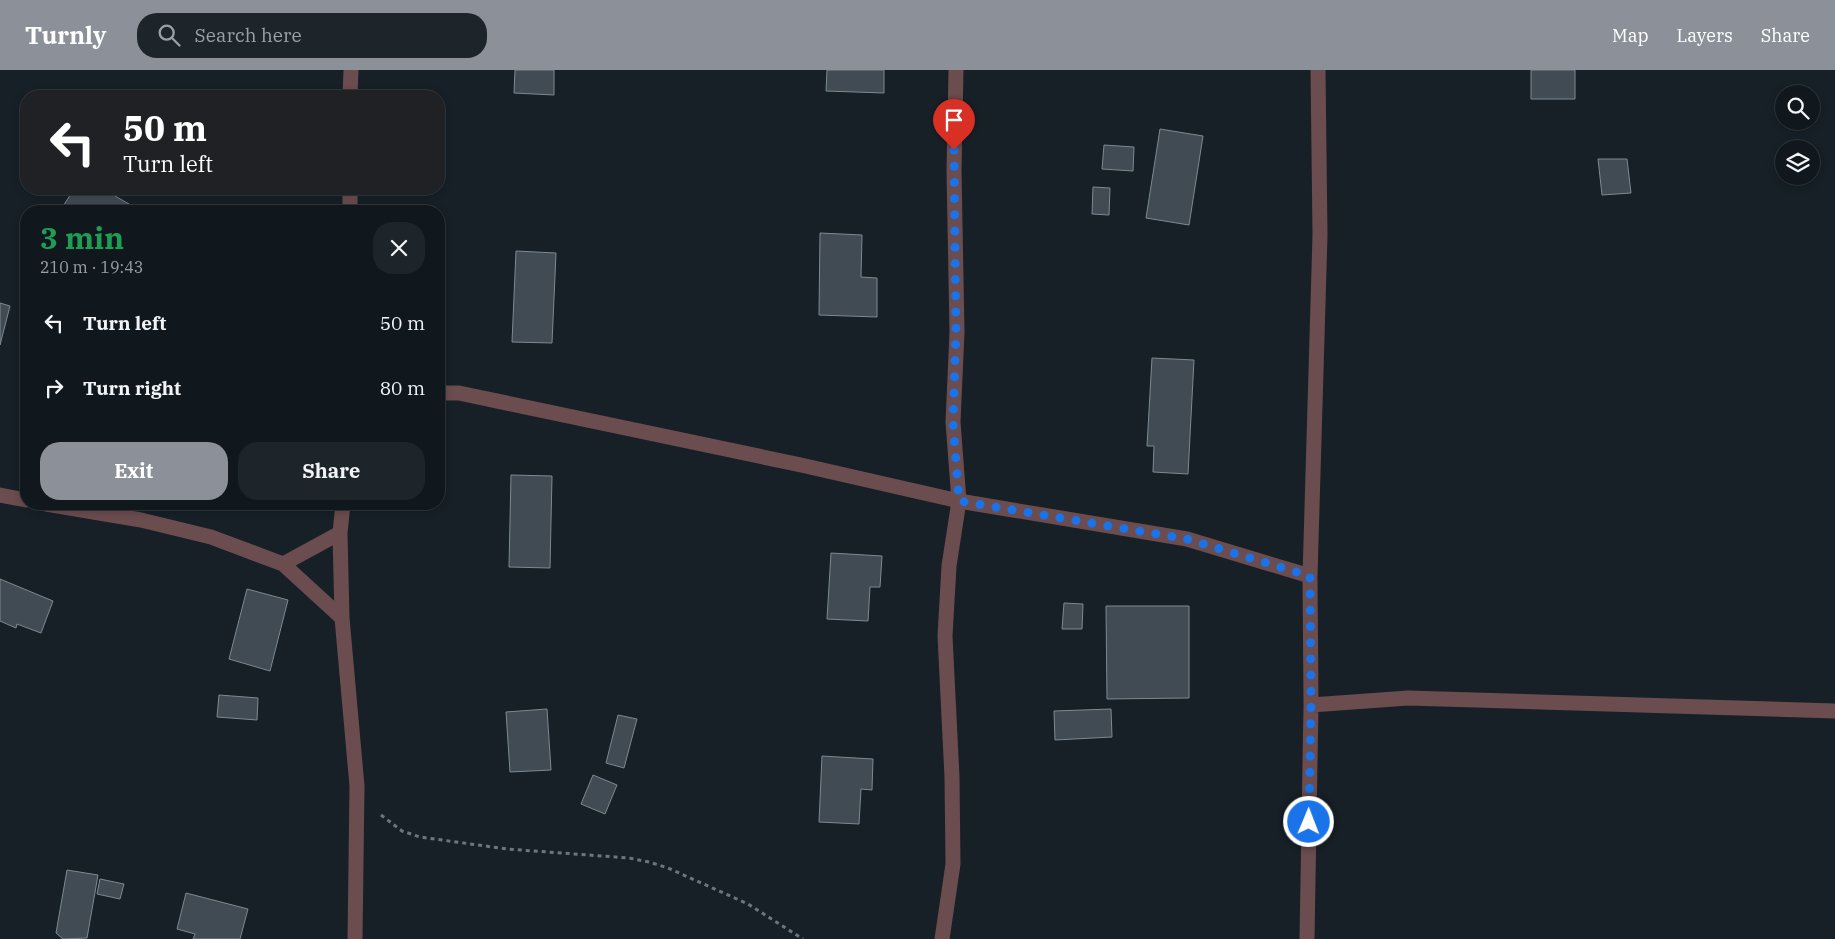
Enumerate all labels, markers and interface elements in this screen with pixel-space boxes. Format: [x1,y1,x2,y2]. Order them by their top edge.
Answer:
search box [137,13,487,58]
text: Turnly [25,19,107,51]
icon: search [155,21,183,49]
text: Search here [195,23,302,47]
text: Map [1612,24,1649,47]
text: Layers [1677,24,1733,47]
text: Share [1761,24,1810,47]
map controls [1775,85,1820,185]
button: search [1775,85,1820,130]
pin [933,99,975,150]
text: 50 m [123,105,207,151]
icon: arrive [940,106,968,134]
icon: left [40,110,105,175]
button: layers [1775,140,1820,185]
text: Turn left [123,149,213,178]
text: 3 min [40,218,124,257]
button: close [373,222,425,274]
text: 210 m · 19:43 [40,257,143,277]
icon: left [40,309,68,337]
text: Turn left [83,311,166,335]
text: 50 m [380,311,425,335]
icon: right [40,374,68,402]
text: Turn right [83,376,181,400]
text: 80 m [380,376,425,400]
button: Exit [40,442,228,500]
button: Share [238,442,425,500]
position arrow [1282,795,1334,847]

